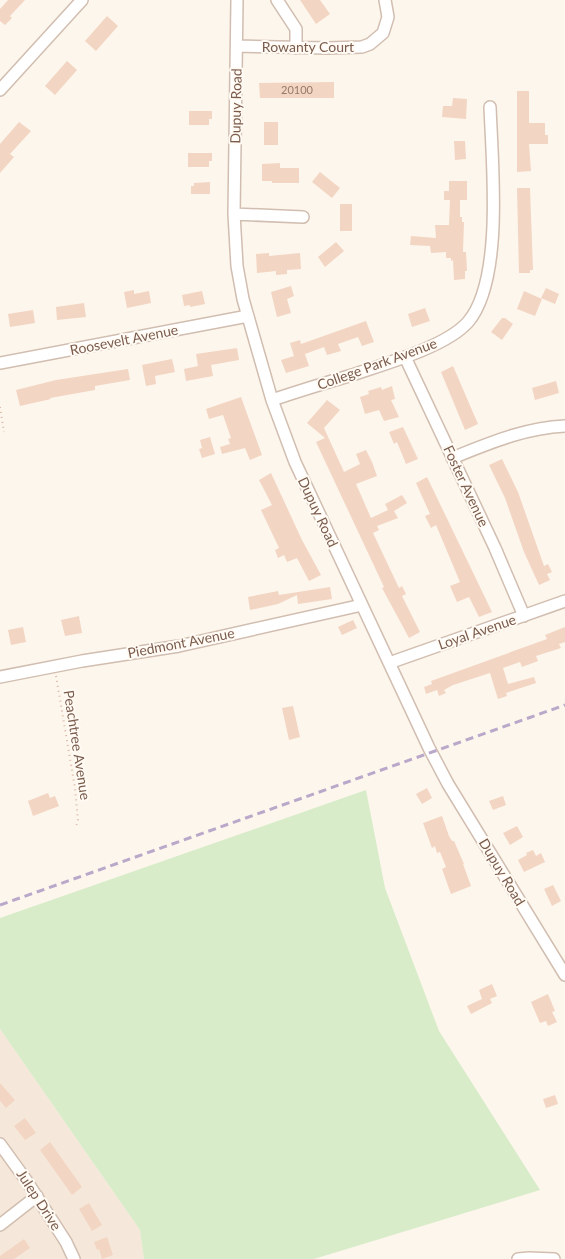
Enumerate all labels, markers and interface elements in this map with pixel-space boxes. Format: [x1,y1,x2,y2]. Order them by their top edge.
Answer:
street label: Rowanty Court [262,38,354,55]
street label: Dupuy Road [226,68,245,144]
house number: 20100 [281,83,314,96]
street label: Roosevelt Avenue [68,321,179,358]
street label: College Park Avenue [315,334,439,393]
street label: Foster Avenue [440,442,493,529]
street label: Dupuy Road [295,474,342,550]
street label: Loyal Avenue [436,610,518,653]
street label: Piedmont Avenue [126,624,236,661]
street label: Peachtree Avenue [60,689,95,801]
street label: Dupuy Road [476,835,529,908]
street label: Julep Drive [13,1166,65,1233]

